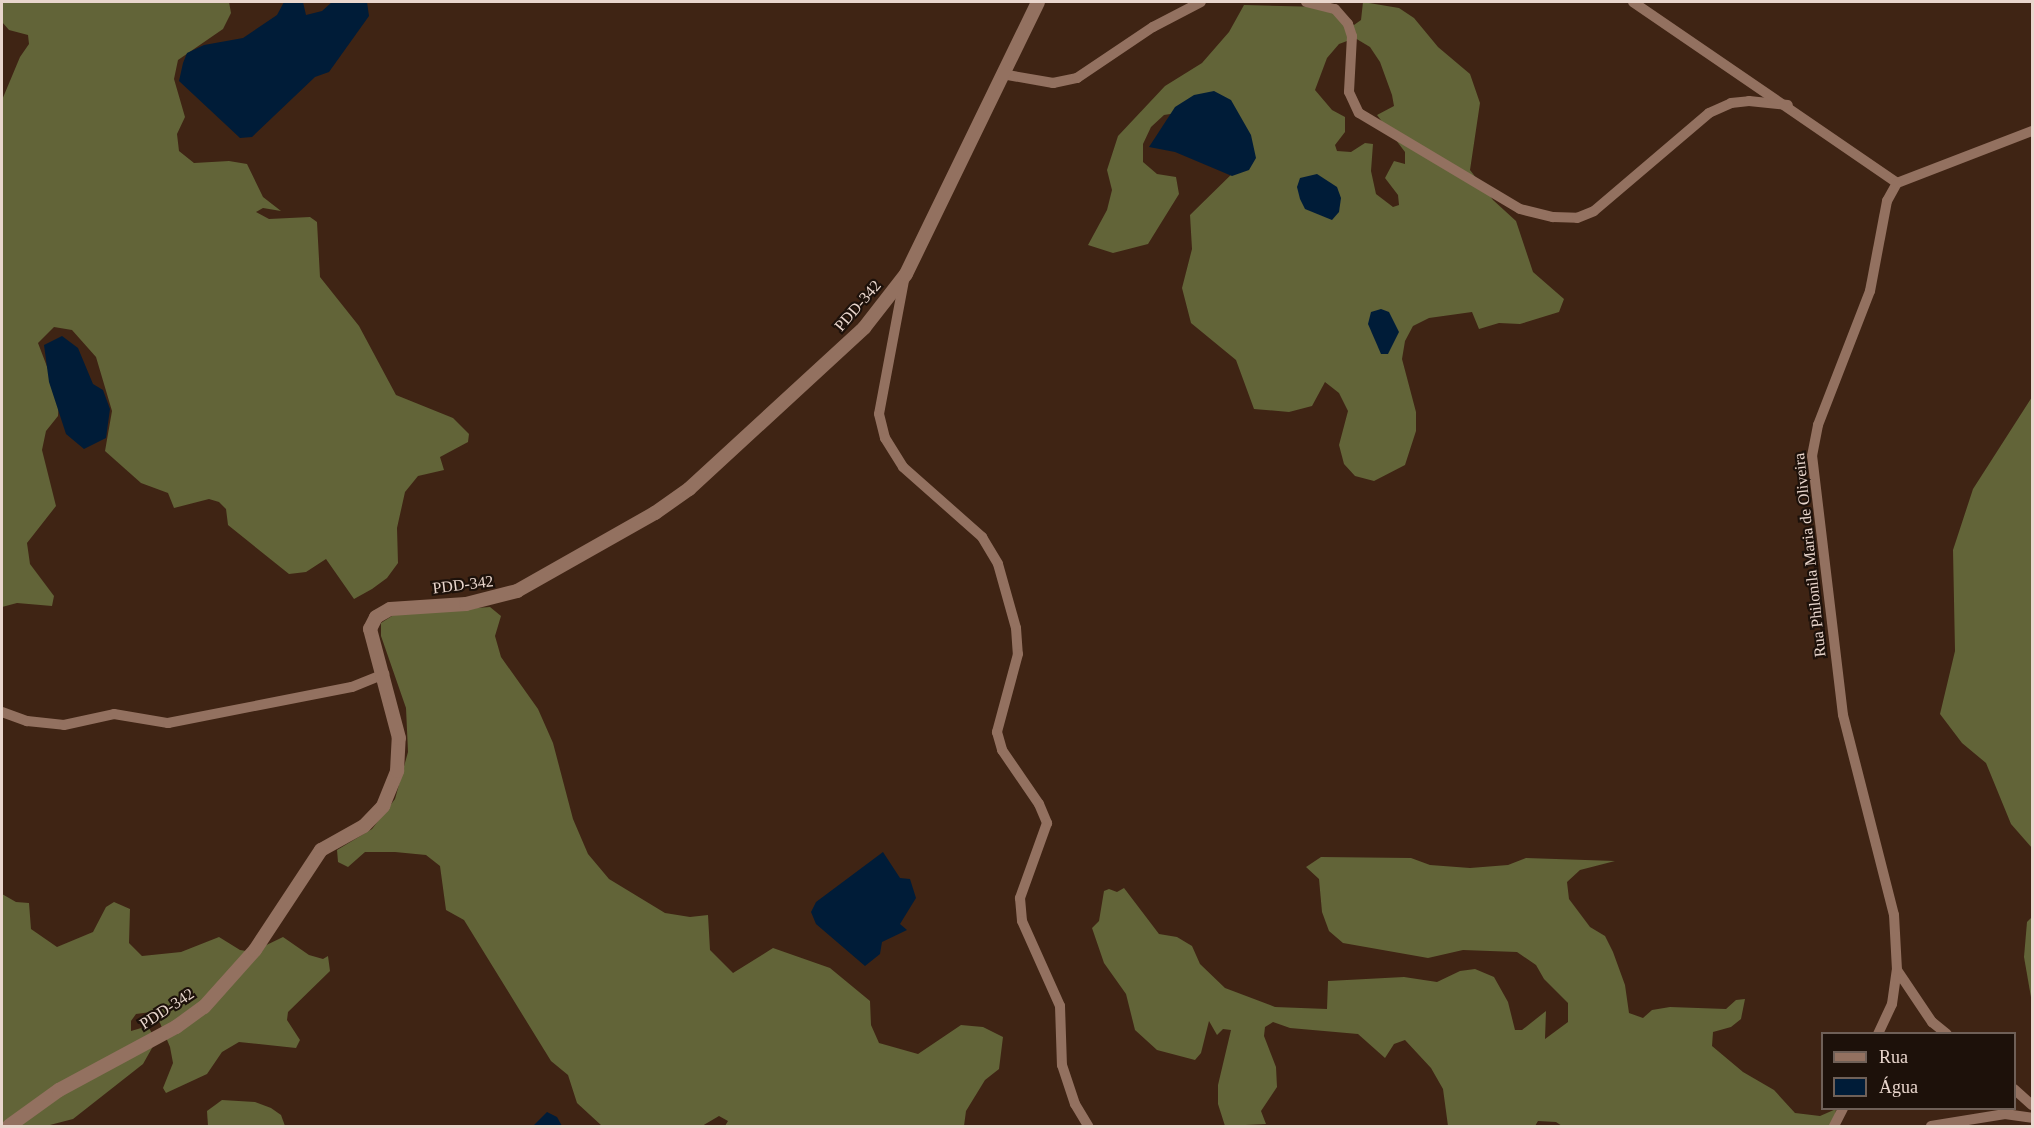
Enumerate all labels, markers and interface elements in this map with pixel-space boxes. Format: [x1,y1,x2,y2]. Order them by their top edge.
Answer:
street label: PDD-342 [831,277,885,335]
street label: Rua Philonila Maria de Oliveira [1790,452,1830,658]
street label: PDD-342 [431,572,495,598]
street label: PDD-342 [136,984,198,1034]
legend [1821,1032,2016,1110]
text: Rua [1879,1047,1908,1067]
text: Água [1879,1077,1918,1097]

